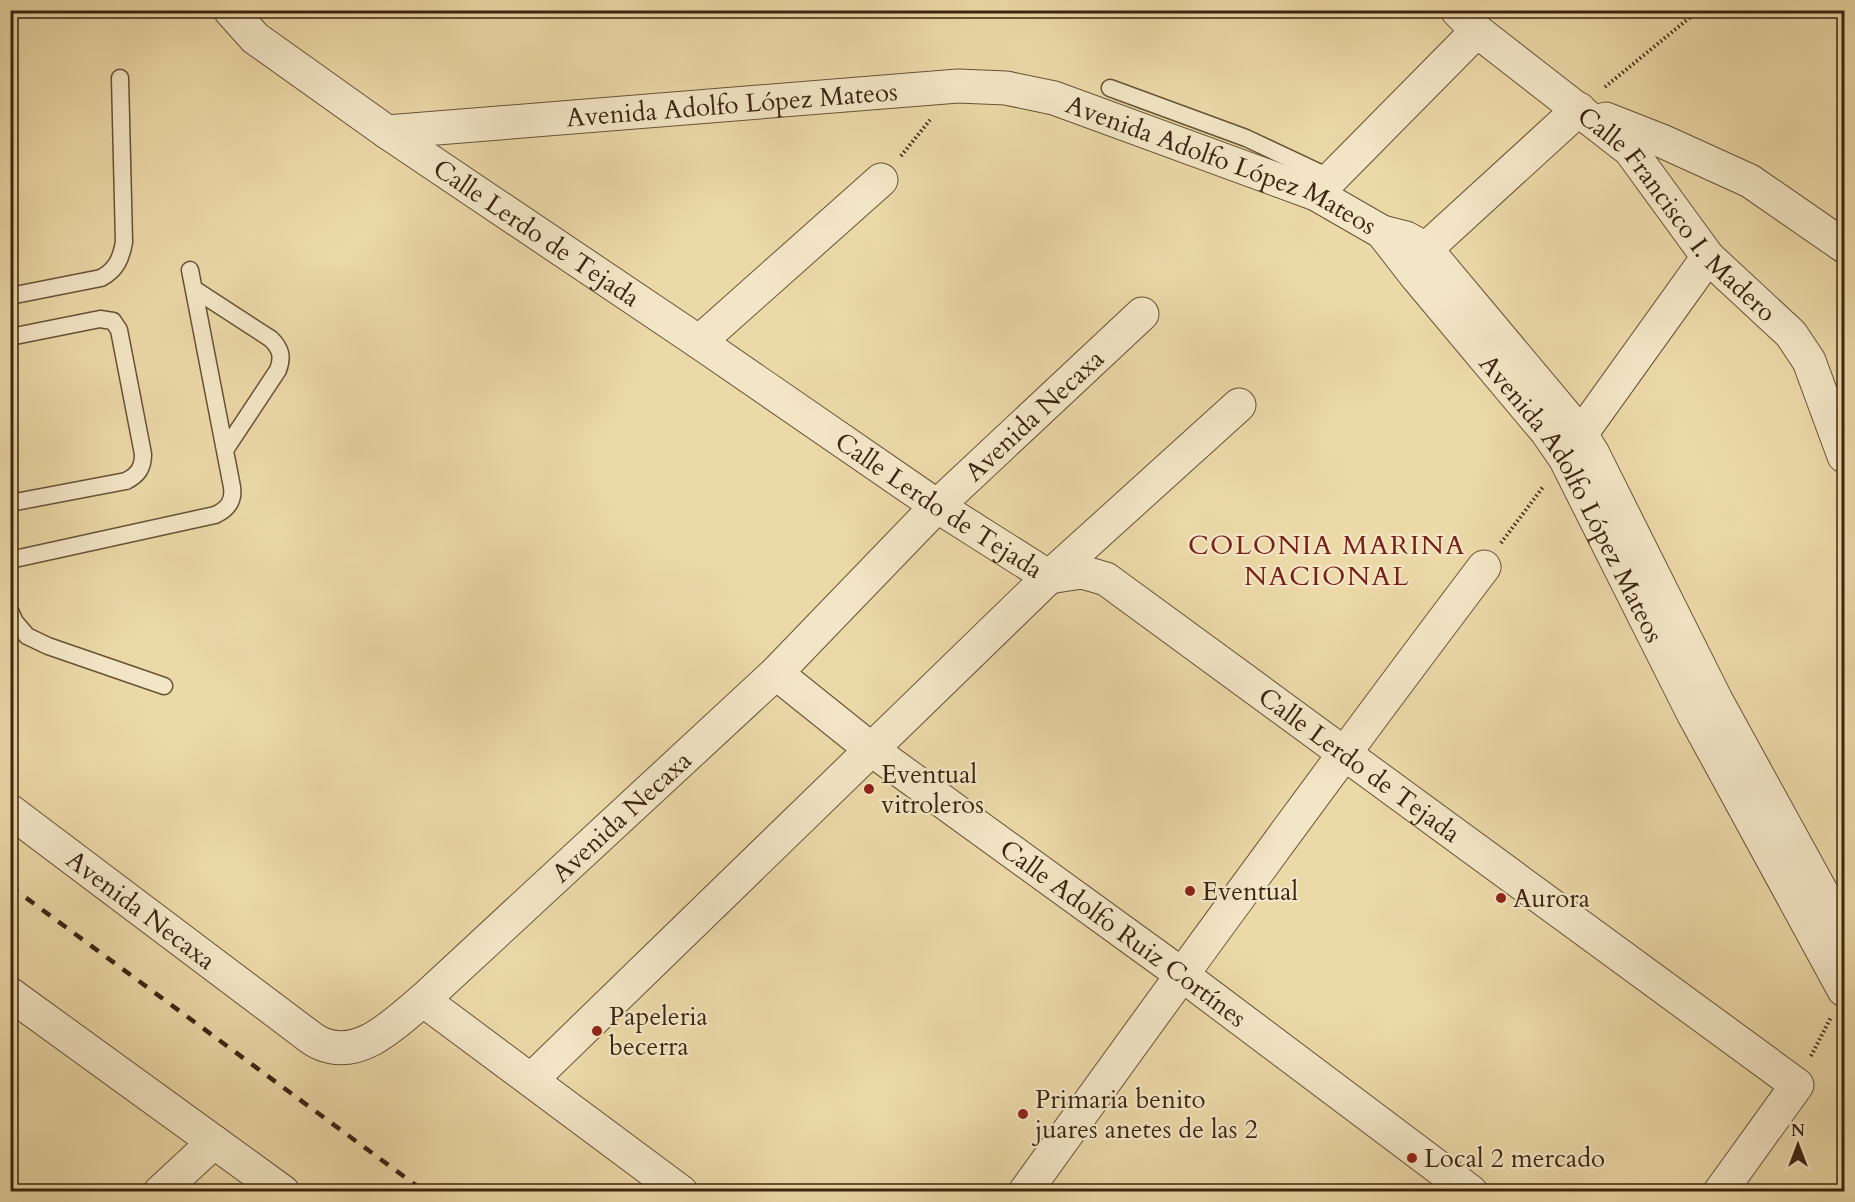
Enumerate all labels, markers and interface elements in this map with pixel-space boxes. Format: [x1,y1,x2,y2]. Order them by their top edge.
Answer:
street label: Avenida Adolfo López Mateos [565,73,899,135]
street label: Avenida Adolfo López Mateos [1061,86,1383,243]
street label: Calle Francisco I. Madero [1571,98,1784,329]
street label: Calle Lerdo de Tejada [426,151,647,315]
street label: Avenida Necaxa [957,341,1111,489]
street label: Avenida Adolfo López Mateos [1472,347,1672,648]
street label: Calle Lerdo de Tejada [828,424,1050,586]
district label: COLONIA MARINA NACIONAL [1188,527,1466,595]
street label: Calle Lerdo de Tejada [1251,679,1468,850]
street label: Avenida Necaxa [544,743,699,890]
place label: Eventual vitroleros [881,757,984,822]
marker: Eventual vitroleros [862,782,876,796]
street label: Calle Adolfo Ruiz Cortínes [993,831,1254,1035]
street label: Avenida Necaxa [59,842,223,977]
place label: Eventual [1202,874,1299,909]
place label: Aurora [1513,881,1590,916]
marker: Eventual [1183,884,1197,898]
marker: Aurora [1494,891,1508,905]
place label: Papeleria becerra [609,999,708,1064]
marker: Papeleria becerra [590,1024,604,1038]
place label: Primaria benito juares anetes de las 2 [1031,1082,1258,1147]
marker: Primaria benito juares anetes de las 2 [1016,1107,1030,1121]
north arrow [1768,1115,1828,1175]
text: N [1791,1120,1805,1142]
place label: Local 2 mercado [1424,1141,1605,1176]
marker: Local 2 mercado [1405,1151,1419,1165]

